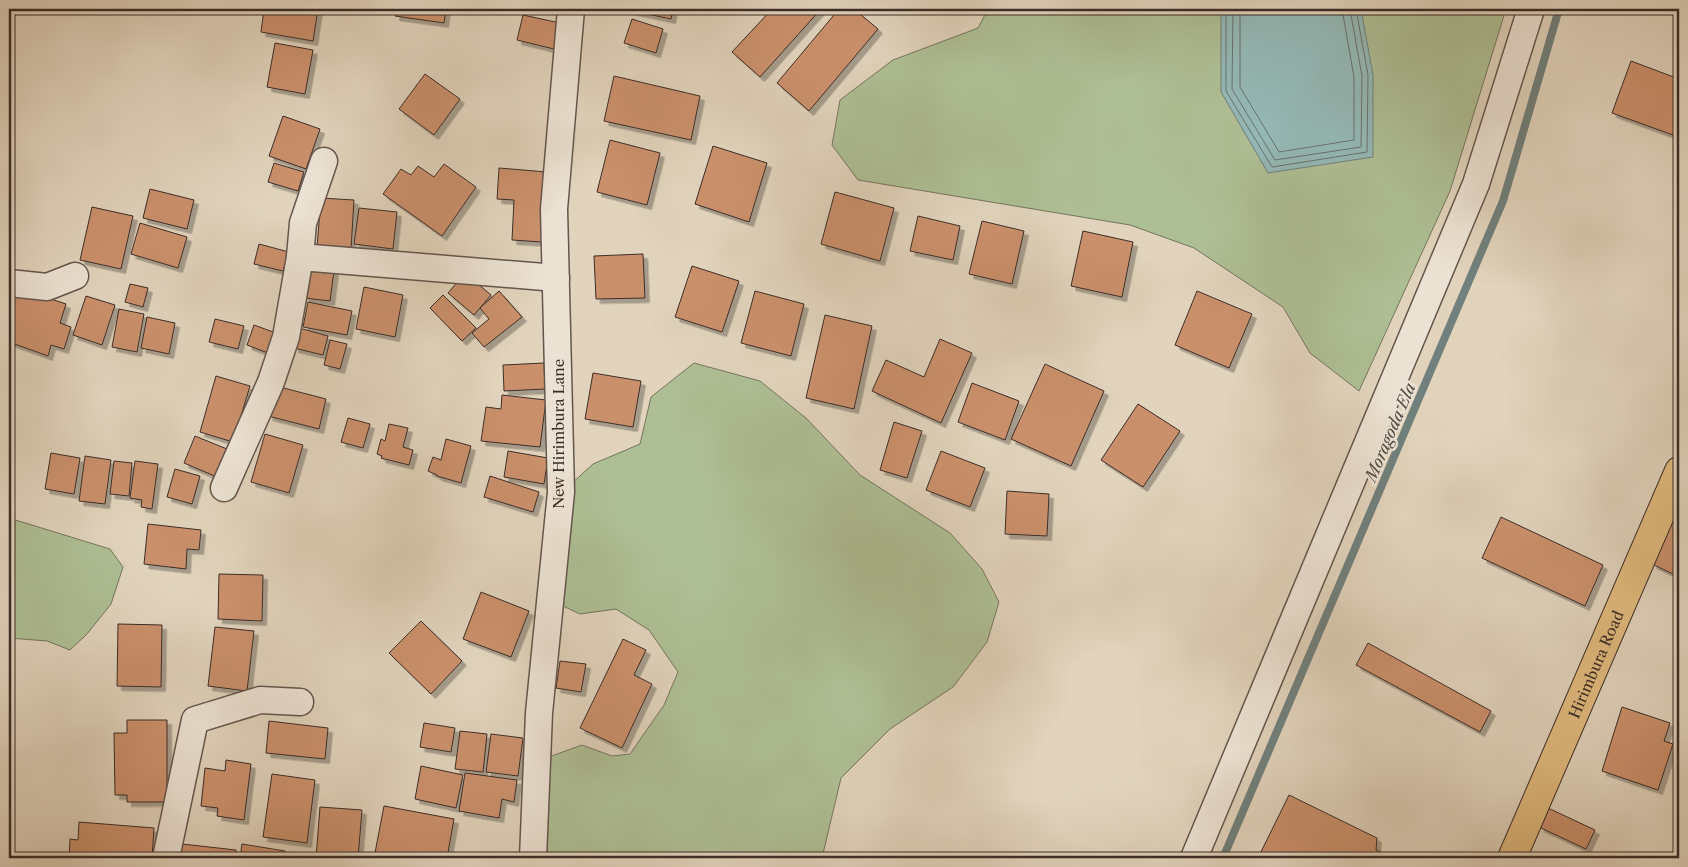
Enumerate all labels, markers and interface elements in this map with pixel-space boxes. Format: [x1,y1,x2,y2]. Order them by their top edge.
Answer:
street label: New Hirimbura Lane [549,359,568,509]
water label: Moragoda Ela [1359,379,1420,486]
street label: Hirimbura Road [1564,607,1627,721]

